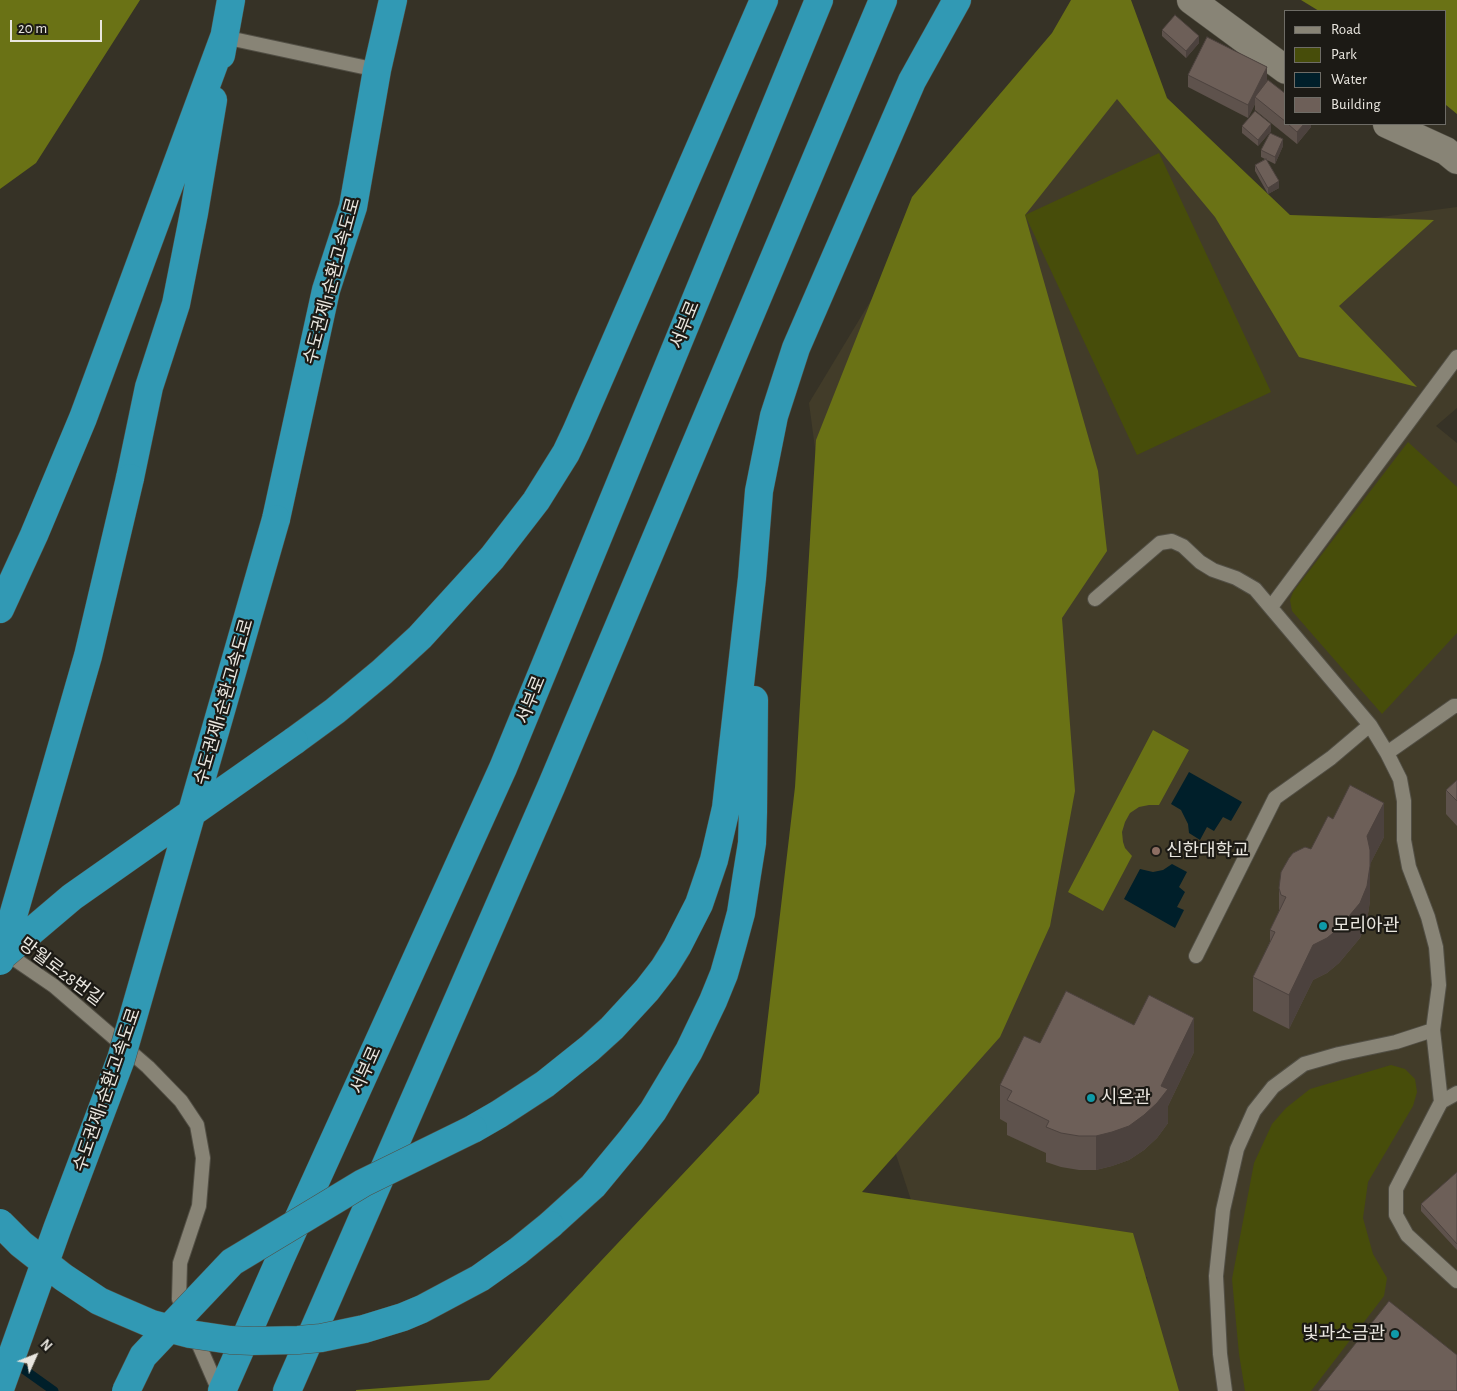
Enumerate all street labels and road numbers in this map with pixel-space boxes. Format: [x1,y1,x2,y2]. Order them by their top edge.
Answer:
street label: 수도권제1순환고속도로 [299,195,365,367]
street label: 서부로 [666,298,704,352]
street label: 수도권제1순환고속도로 [190,616,258,788]
street label: 서부로 [512,673,550,727]
street label: 망월로28번길 [15,933,107,1011]
street label: 수도권제1순환고속도로 [69,1005,145,1175]
street label: 서부로 [346,1043,386,1097]

